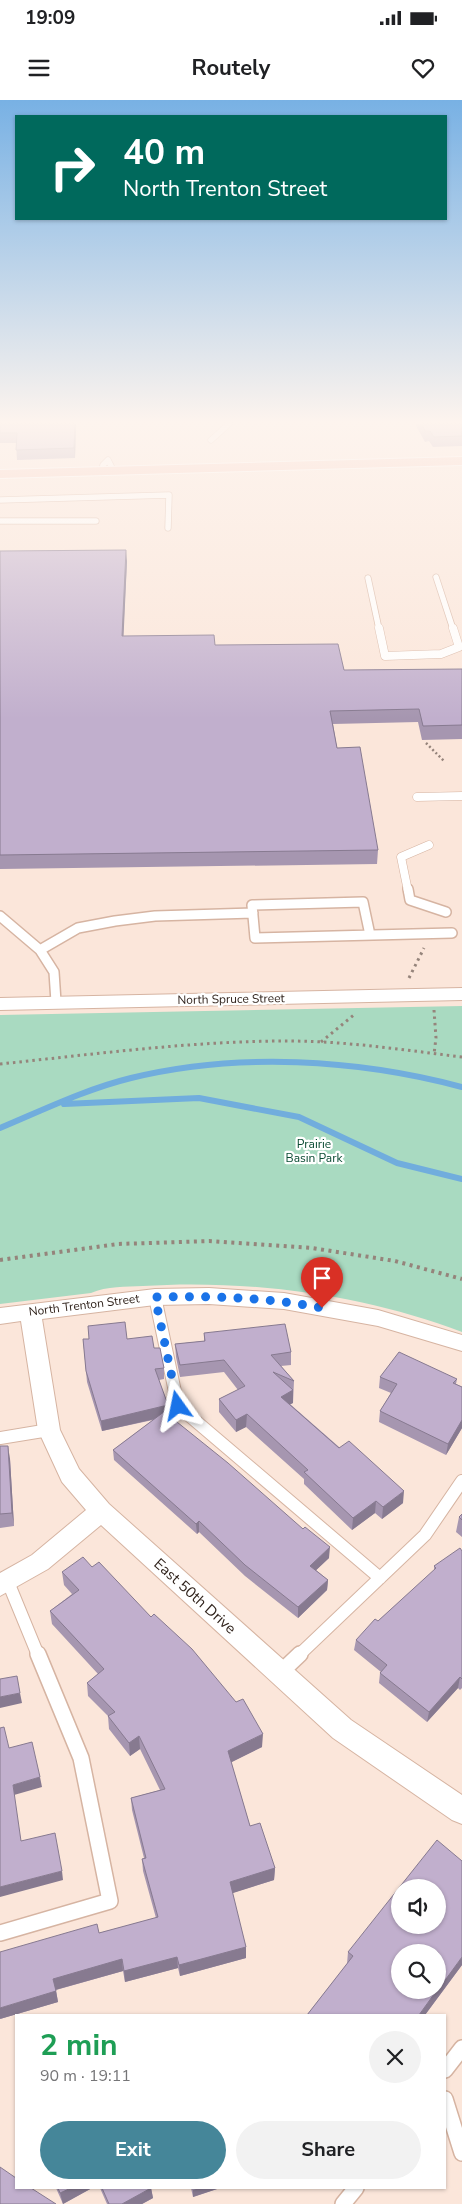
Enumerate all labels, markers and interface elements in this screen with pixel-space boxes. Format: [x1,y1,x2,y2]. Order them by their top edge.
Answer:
text: 19:09 [25,5,75,31]
text: Routely [192,53,270,83]
icon: menu [25,54,53,82]
icon: heart [409,54,437,82]
text: 40 m [123,129,205,176]
icon: right [40,135,105,200]
text: North Trenton Street [123,174,327,204]
street label: North Spruce Street [177,990,286,1008]
park label: Prairie Basin Park [286,1136,343,1166]
pin [301,1257,343,1308]
icon: arrive [308,1264,336,1292]
street label: North Trenton Street [28,1290,141,1320]
position arrow [151,1379,203,1431]
street label: East 50th Drive [150,1554,240,1638]
map controls [391,1879,446,1999]
button: sound [391,1879,446,1934]
button: search [391,1944,446,1999]
text: 2 min [40,2025,118,2066]
button: close [369,2031,421,2083]
text: 90 m · 19:11 [40,2065,131,2087]
button: Exit [40,2121,226,2179]
button: Share [236,2121,421,2179]

